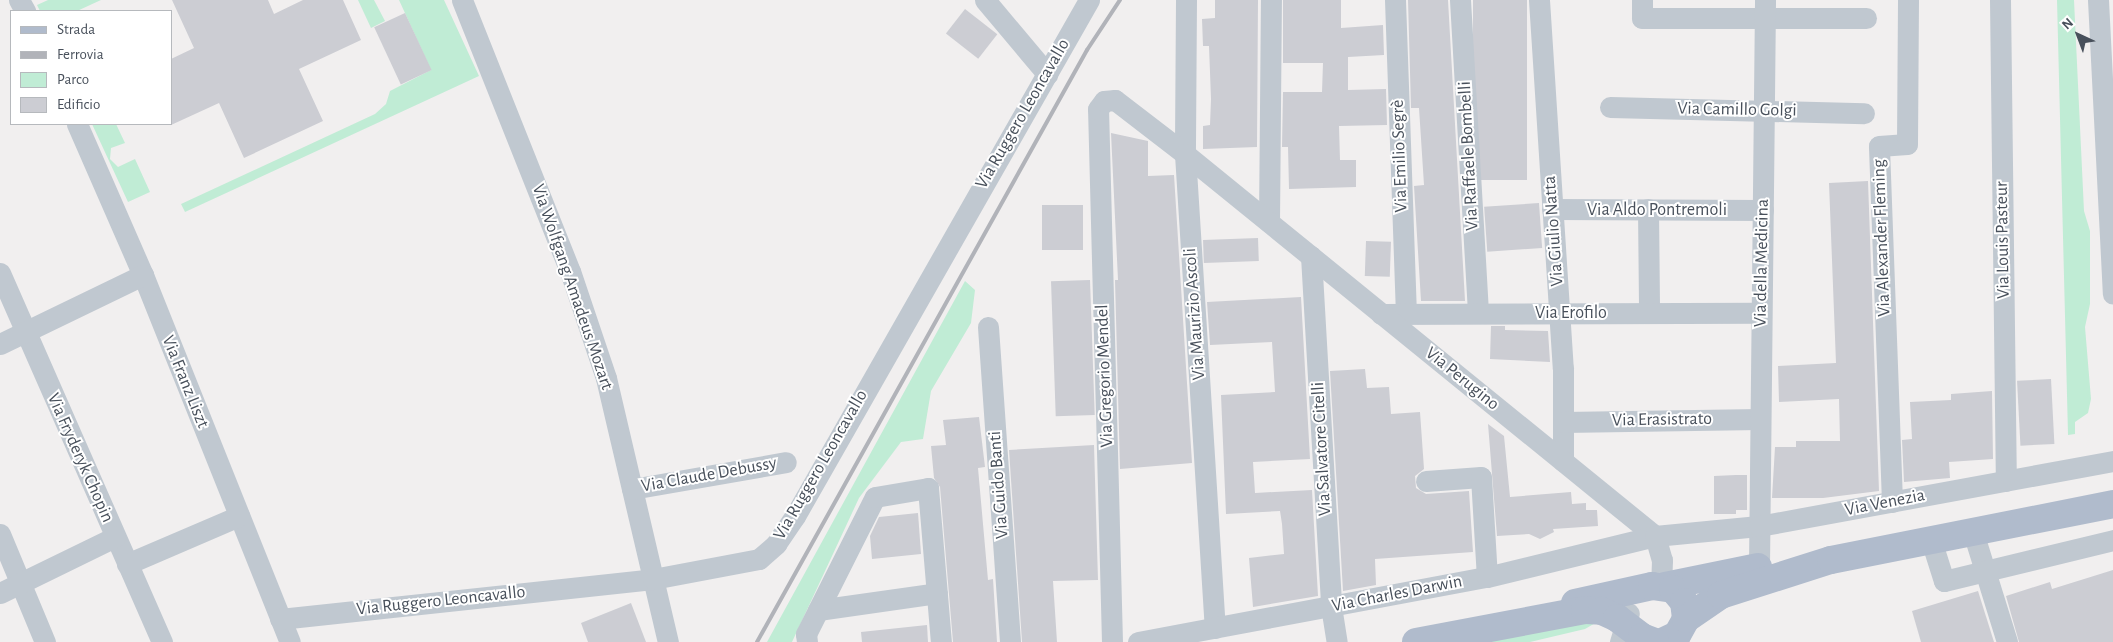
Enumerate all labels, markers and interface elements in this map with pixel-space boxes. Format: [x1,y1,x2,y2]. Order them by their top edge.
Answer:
legend [10,10,172,125]
north arrow [2053,10,2103,60]
text: N [2059,16,2076,32]
text: Strada [57,22,95,37]
street label: Via Ruggero Leoncavallo [971,35,1075,193]
text: Ferrovia [57,47,104,62]
text: Parco [57,72,89,87]
street label: Via Raffaele Bombelli [1454,81,1484,231]
text: Edificio [57,97,100,112]
street label: Via Camillo Golgi [1677,98,1797,122]
street label: Via Emilio Segrè [1387,99,1413,213]
street label: Via Alexander Fleming [1868,159,1896,317]
street label: Via Giulio Natta [1539,175,1569,287]
street label: Via Wolfgang Amadeus Mozart [527,181,617,393]
street label: Via Louis Pasteur [1991,181,2015,299]
street label: Via Aldo Pontremoli [1587,199,1727,221]
street label: Via della Medicina [1750,199,1774,327]
street label: Via Maurizio Ascoli [1180,247,1210,381]
street label: Via Erofilo [1535,302,1607,324]
street label: Via Gregorio Mendel [1092,304,1118,448]
street label: Via Franz Liszt [157,333,213,431]
street label: Via Perugino [1421,343,1503,415]
street label: Via Salvatore Citelli [1308,381,1336,517]
street label: Via Ruggero Leoncavallo [769,386,873,544]
street label: Via Fryderyk Chopin [42,390,118,526]
street label: Via Erasistrato [1612,408,1712,432]
street label: Via Guido Banti [984,430,1014,540]
street label: Via Claude Debussy [640,452,778,498]
street label: Via Venezia [1843,485,1927,521]
street label: Via Charles Darwin [1330,571,1464,617]
street label: Via Ruggero Leoncavallo [355,581,527,621]

